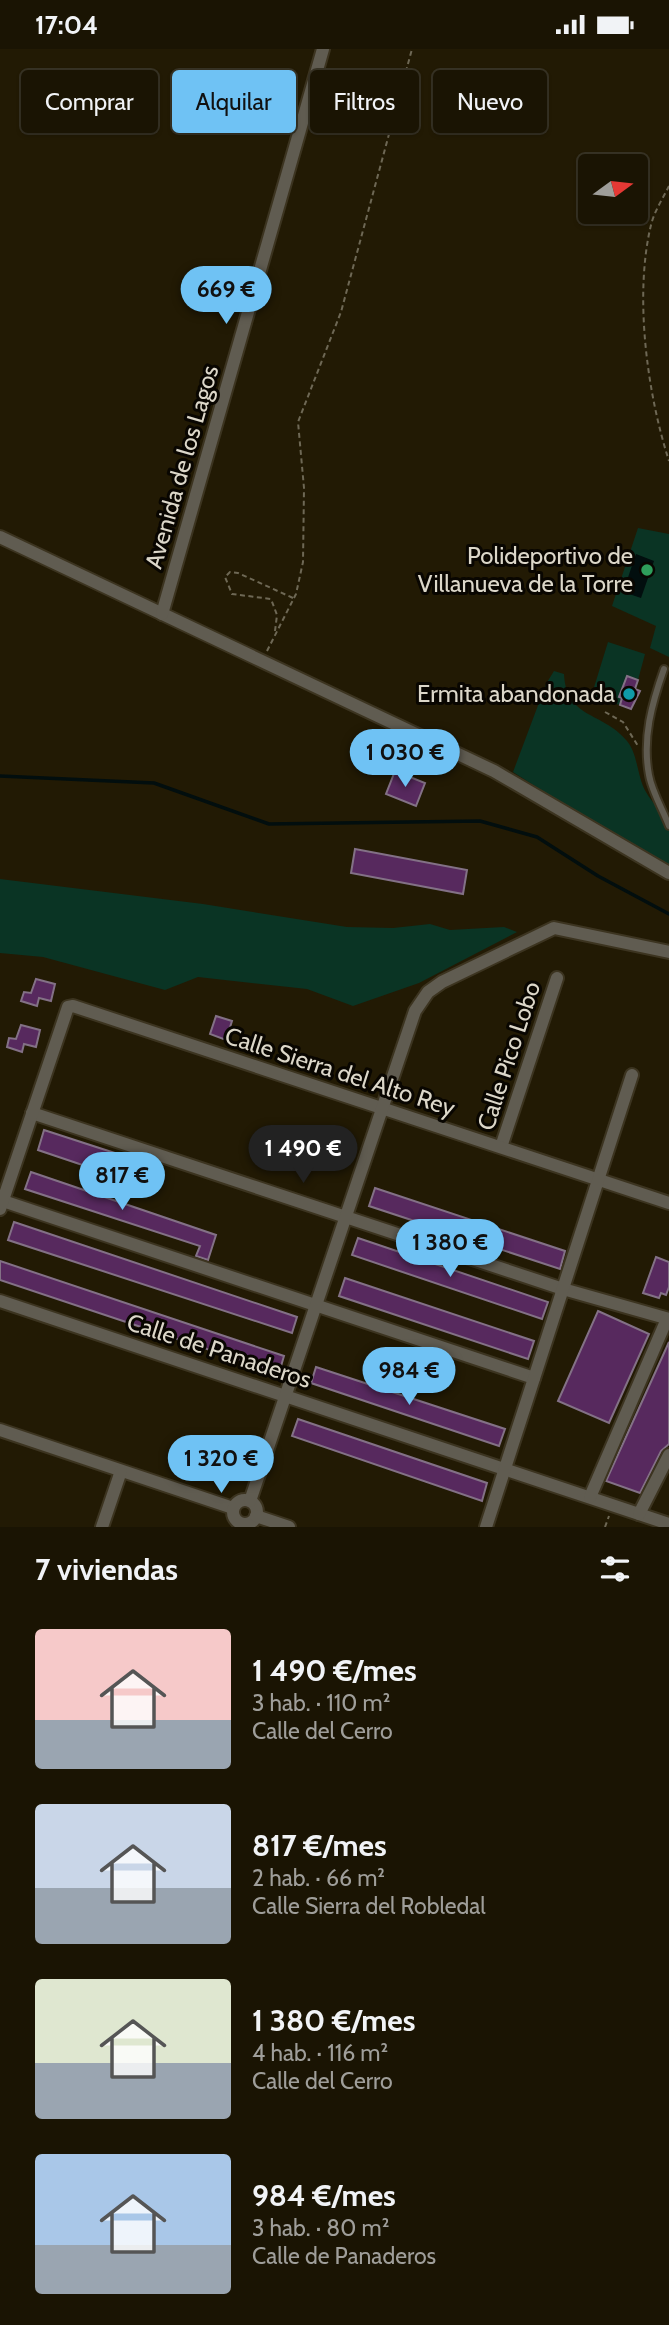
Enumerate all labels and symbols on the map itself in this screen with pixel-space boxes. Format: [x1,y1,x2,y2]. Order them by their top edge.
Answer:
north arrow [578,154,648,224]
pin: 669 € [177,267,275,326]
street label: Avenida de los Lagos [139,362,224,572]
place label: Polideportivo de Villanueva de la Torre [418,541,633,598]
marker: Polideportivo de Villanueva de la Torre [639,562,655,578]
place label: Ermita abandonada [417,679,615,708]
marker: Ermita abandonada [621,686,637,702]
pin: 1 030 € [340,729,470,789]
street label: Calle Pico Lobo [471,978,546,1134]
street label: Calle Sierra del Alto Rey [221,1021,459,1122]
pin: 1 490 € [238,1125,368,1185]
pin: 817 € [73,1153,171,1212]
pin: 1 380 € [385,1219,515,1279]
street label: Calle de Panaderos [123,1307,315,1394]
pin: 984 € [360,1347,458,1407]
pin: 1 320 € [156,1435,286,1495]

